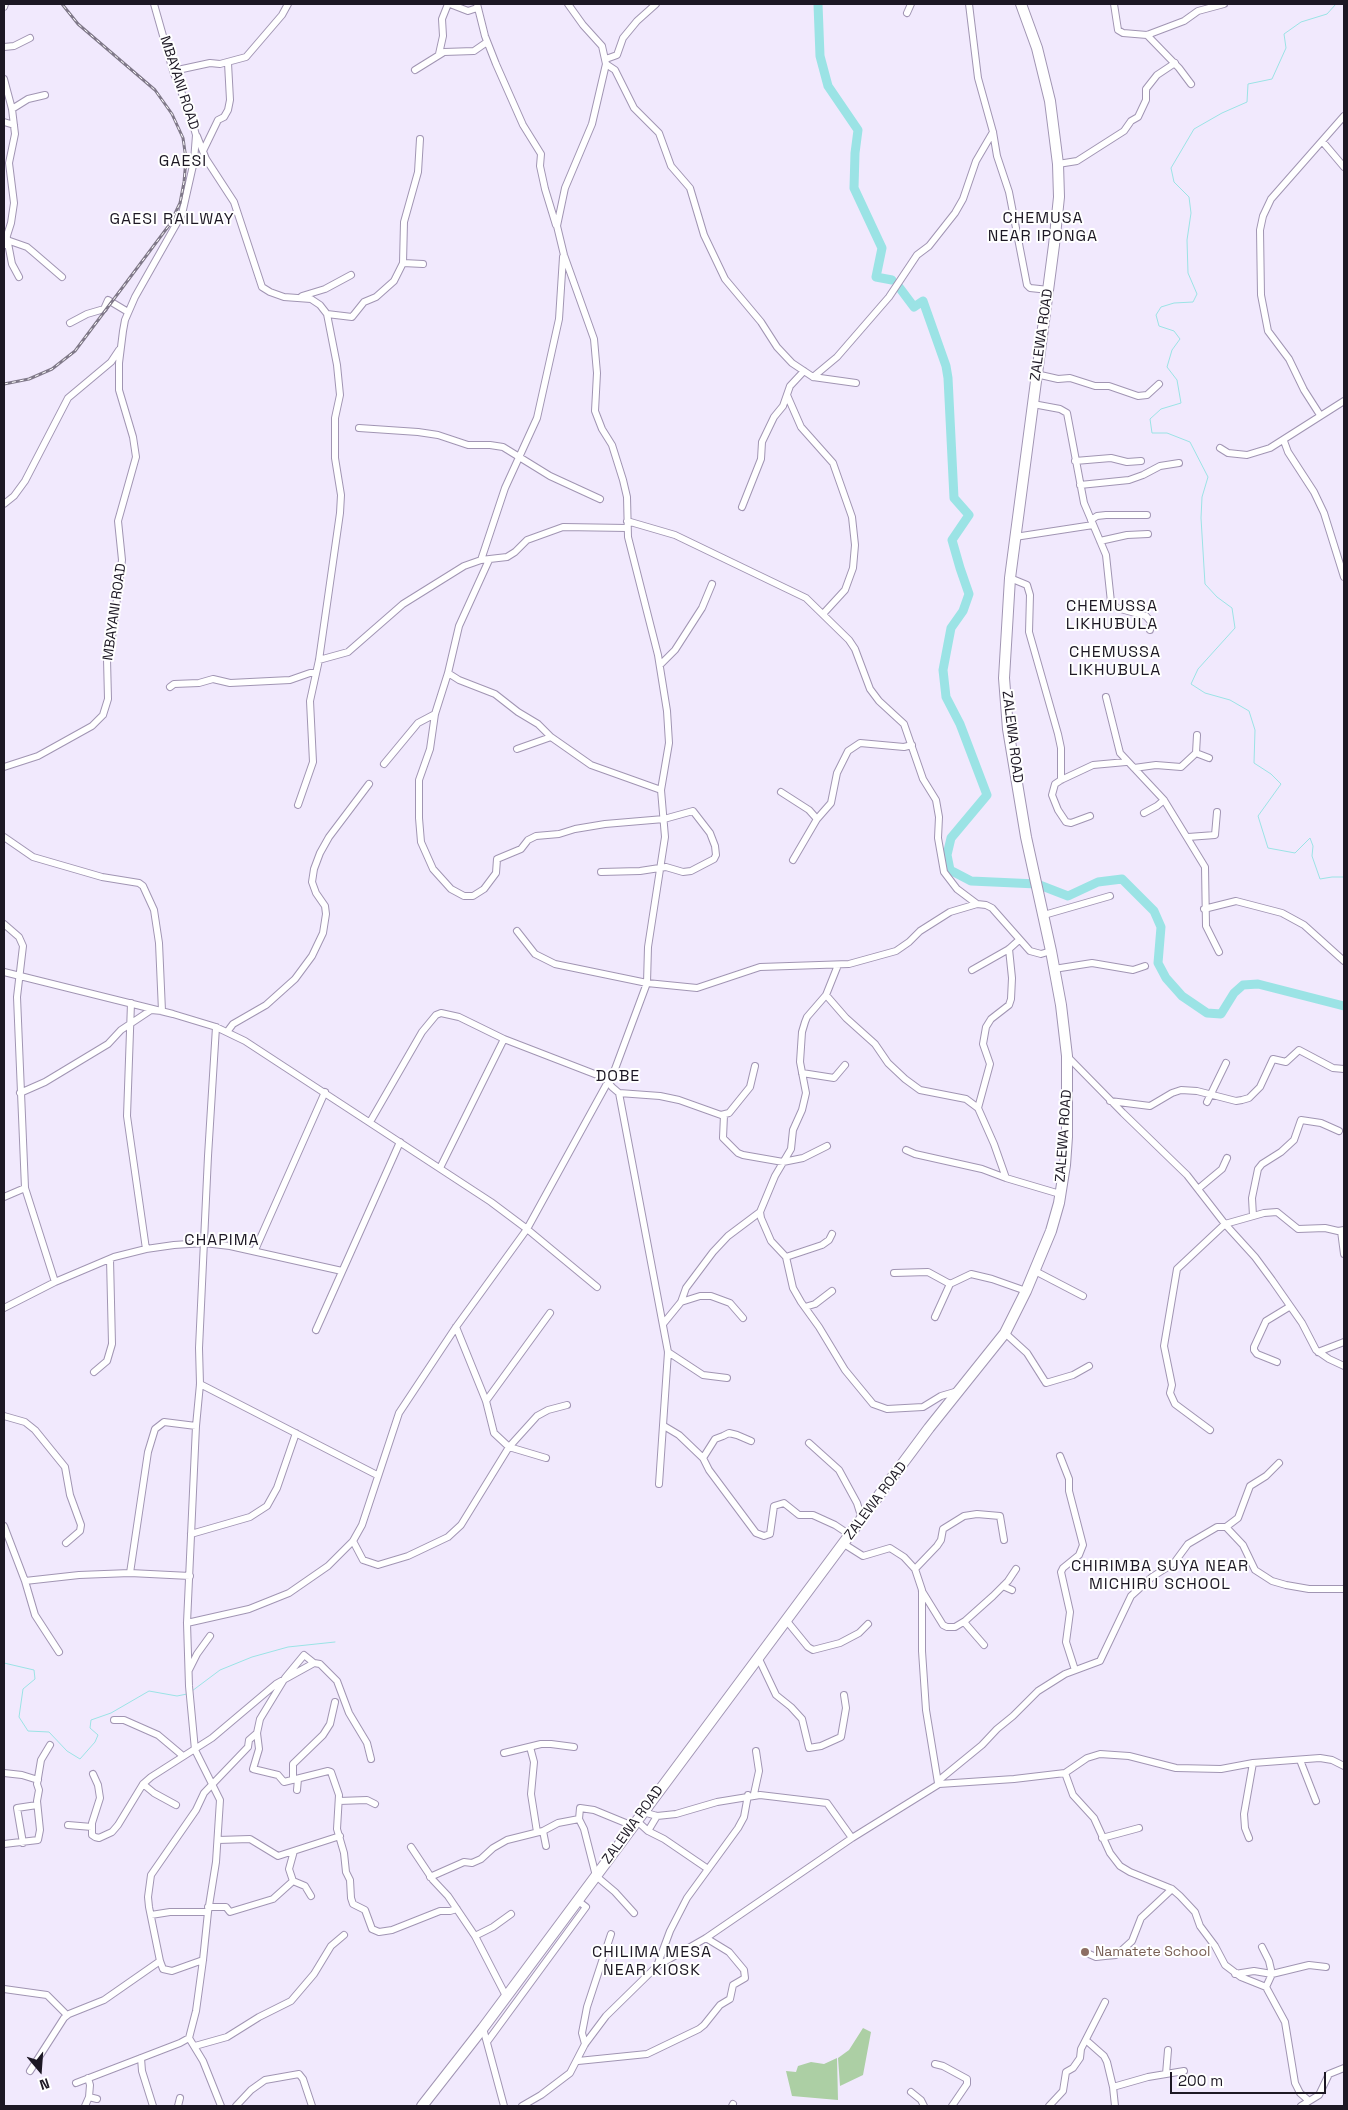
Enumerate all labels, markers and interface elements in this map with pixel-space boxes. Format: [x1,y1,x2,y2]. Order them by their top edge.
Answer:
street label: MBAYANI ROAD [156,34,202,132]
district label: GAESI [158,152,208,172]
district label: CHEMUSA NEAR IPONGA [986,209,1100,247]
district label: GAESI RAILWAY [108,210,236,230]
street label: ZALEWA ROAD [1027,288,1057,382]
street label: MBAYANI ROAD [100,562,130,662]
district label: CHEMUSSA LIKHUBULA [1065,597,1159,635]
district label: CHEMUSSA LIKHUBULA [1068,643,1162,681]
street label: ZALEWA ROAD [998,690,1026,784]
district label: DOBE [595,1067,641,1087]
street label: ZALEWA ROAD [1052,1089,1076,1183]
district label: CHAPIMA [183,1231,261,1251]
street label: ZALEWA ROAD [841,1459,911,1543]
district label: CHIRIMBA SUYA NEAR MICHIRU SCHOOL [1069,1557,1251,1595]
street label: ZALEWA ROAD [599,1782,667,1868]
district label: CHILIMA MESA NEAR KIOSK [590,1943,714,1981]
place label: Namatete School [1095,1944,1211,1960]
marker: Namatete School [1079,1946,1091,1958]
north arrow [15,2045,65,2095]
scale bar [1173,2062,1329,2094]
text: 200 m [1178,2071,1223,2090]
text: N [37,2074,52,2094]

